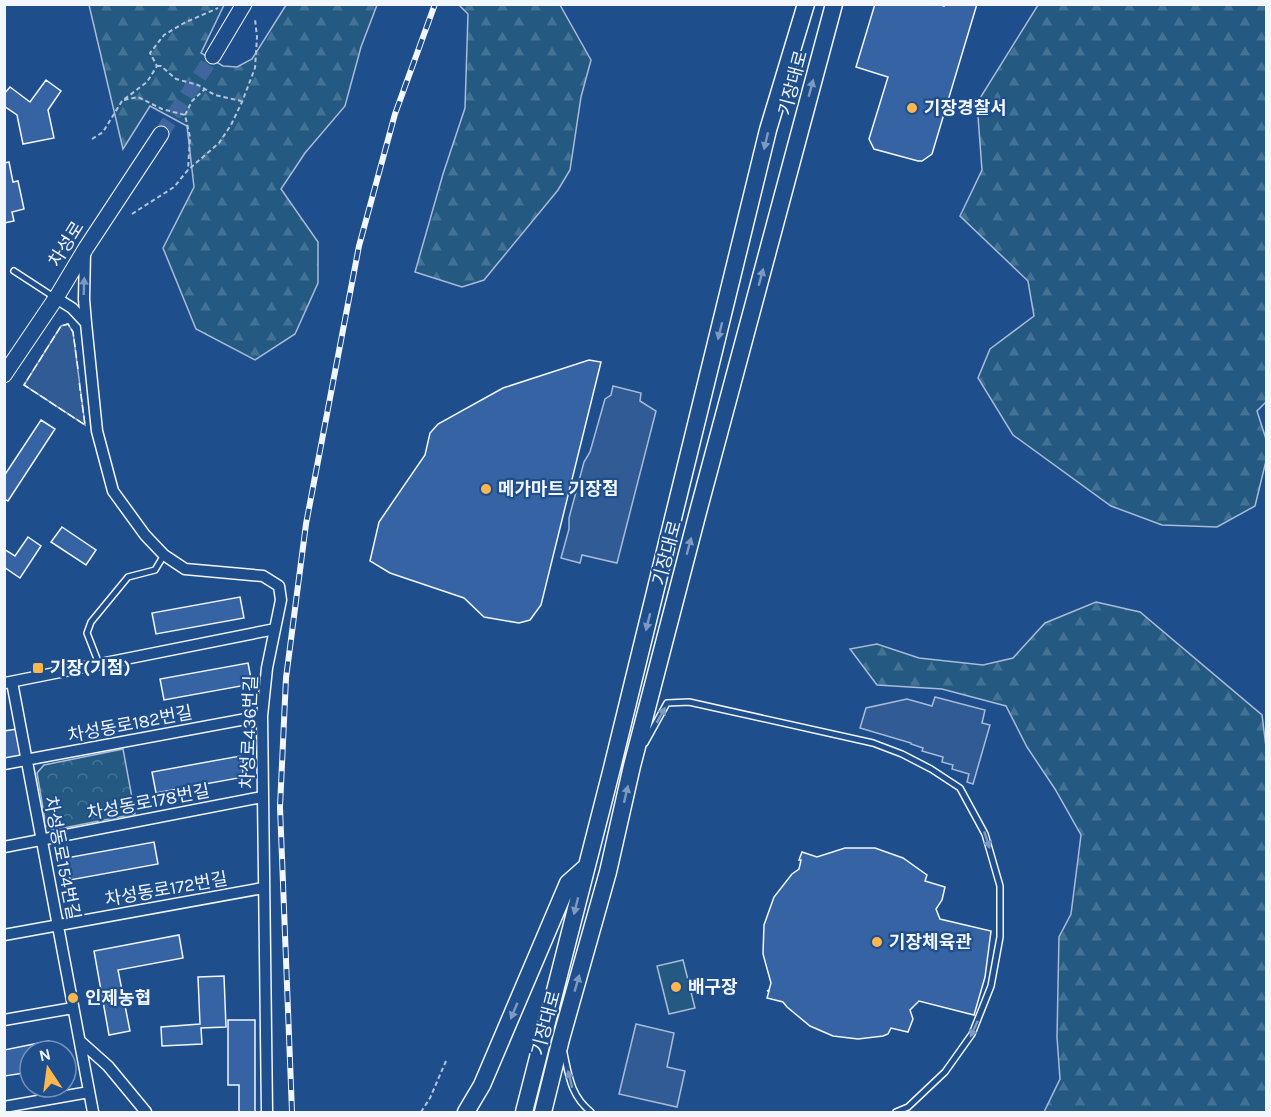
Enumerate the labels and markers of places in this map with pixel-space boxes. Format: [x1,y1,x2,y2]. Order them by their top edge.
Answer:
place label: 기장경찰서 [924,97,1007,119]
marker: 기장경찰서 [905,101,919,115]
place label: 메가마트 기장점 [498,478,618,500]
marker: 메가마트 기장점 [479,482,493,496]
place label: 기장(기점) [50,657,131,679]
marker: 기장(기점) [31,661,45,675]
place label: 기장체육관 [889,931,972,953]
marker: 기장체육관 [870,935,884,949]
place label: 배구장 [688,976,738,998]
marker: 배구장 [669,980,683,994]
place label: 인제농협 [85,987,151,1009]
marker: 인제농협 [66,991,80,1005]

